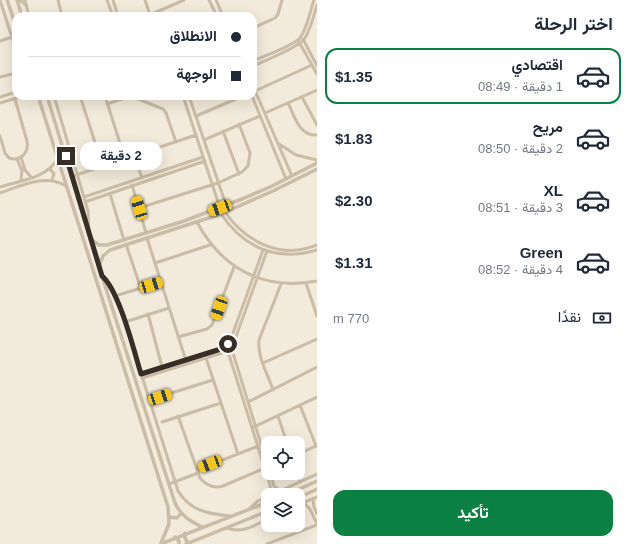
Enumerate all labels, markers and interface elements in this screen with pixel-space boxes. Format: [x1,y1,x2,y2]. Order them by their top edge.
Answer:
text: اختر الرحلة [534,14,613,34]
text: الانطلاق [170,27,217,44]
text: اقتصادي [511,56,563,73]
icon: car [575,58,611,94]
text: الوجهة [176,65,217,82]
text: $1.35 [335,68,373,85]
text: 1 دقيقة · 08:49 [478,79,563,94]
text: مريح [533,118,563,135]
icon: car [575,120,611,156]
text: $1.83 [335,130,373,147]
text: 2 دقيقة · 08:50 [478,141,563,156]
callout: 2 دقيقة [80,142,162,170]
route end [57,147,75,165]
text: 2 دقيقة [100,148,142,163]
text: XL [544,182,563,199]
icon: car [575,182,611,218]
text: $2.30 [335,192,373,209]
car [130,195,148,221]
car [207,198,233,218]
text: 3 دقيقة · 08:51 [478,200,563,215]
text: Green [520,244,563,261]
icon: car [575,244,611,280]
text: $1.31 [335,254,373,271]
text: 4 دقيقة · 08:52 [478,262,563,277]
car [138,276,164,294]
car [209,295,229,321]
icon: cash [591,307,613,329]
text: نقدًا [558,308,581,325]
text: 770 m [333,311,369,326]
route start [219,335,237,353]
car [147,388,173,406]
map controls [261,436,305,532]
button: locate [261,436,305,480]
car [197,454,223,474]
button: layers [261,488,305,532]
button: تأكيد [333,490,613,536]

